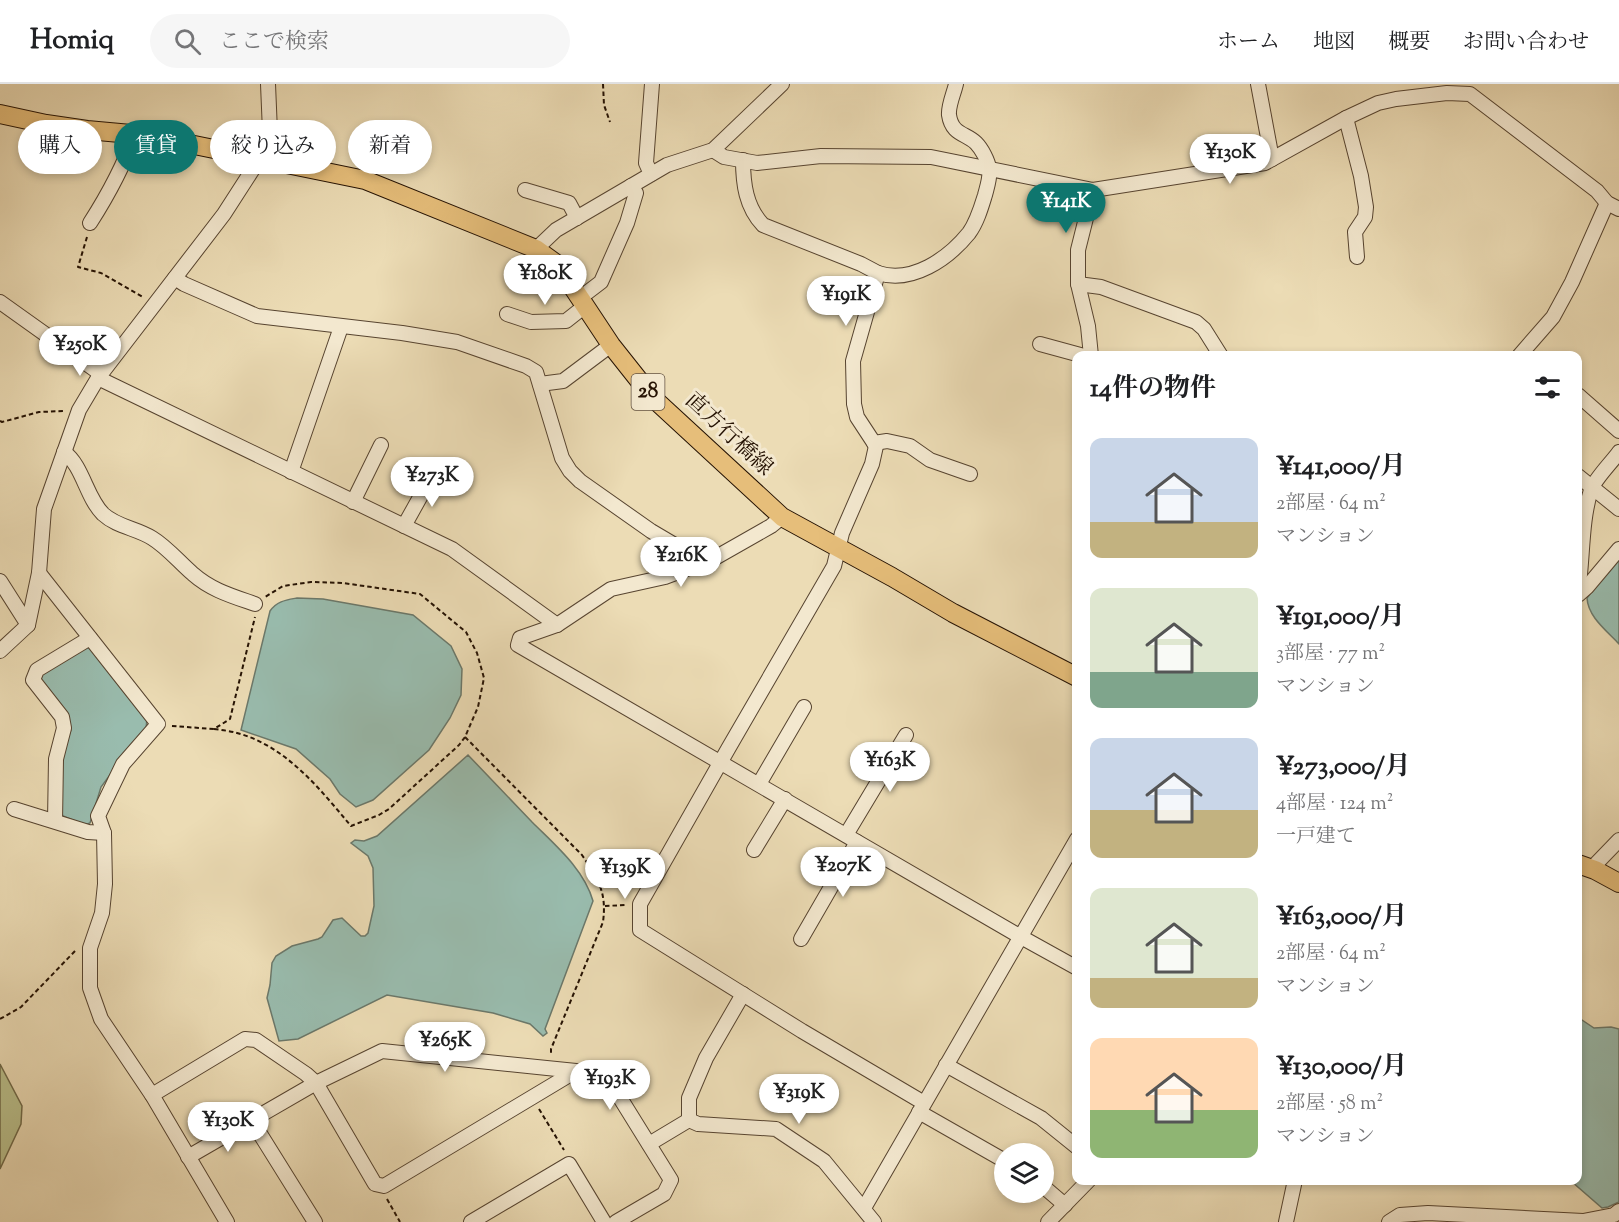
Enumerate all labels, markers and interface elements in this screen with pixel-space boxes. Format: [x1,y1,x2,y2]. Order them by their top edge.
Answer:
search box [150,14,570,68]
text: Homiq [30,21,114,61]
icon: search [171,25,204,58]
text: ここで検索 [219,27,329,59]
text: ホーム [1217,28,1280,58]
text: 地図 [1313,28,1355,58]
text: 概要 [1388,28,1430,58]
text: お問い合わせ [1463,28,1589,58]
chip: 購入 [18,120,102,174]
chip: 賃貸 [114,120,198,174]
chip: 絞り込み [210,120,336,174]
chip: 新着 [348,120,432,174]
pin: ¥130K [1188,134,1272,185]
text: ¥130K [1204,139,1256,168]
pin: ¥141K [1024,183,1108,234]
text: ¥141K [1040,188,1092,217]
pin: ¥180K [503,255,587,306]
text: ¥180K [518,260,572,289]
pin: ¥191K [804,276,888,327]
text: ¥191K [821,281,871,310]
pin: ¥250K [38,326,122,377]
text: ¥250K [53,331,107,360]
text: 14件の物件 [1090,371,1216,408]
icon: filters [1531,371,1564,404]
road number: 28 [632,374,664,410]
street label: 直方行橋線 [677,386,779,484]
text: ¥141,000/月 [1276,449,1406,486]
pin: ¥273K [390,457,474,508]
text: ¥273K [405,462,459,491]
icon: home [1138,462,1210,534]
text: 2部屋 · 64 m² [1276,490,1386,519]
text: マンション [1276,523,1375,552]
pin: ¥216K [639,537,723,588]
text: ¥216K [654,542,708,571]
text: ¥191,000/月 [1276,599,1405,636]
icon: home [1138,612,1210,684]
text: 3部屋 · 77 m² [1276,640,1385,669]
text: マンション [1276,673,1375,702]
pin: ¥163K [848,742,932,793]
text: ¥163K [864,747,916,776]
text: ¥273,000/月 [1276,749,1411,786]
icon: home [1138,762,1210,834]
text: 4部屋 · 124 m² [1276,790,1393,819]
text: 一戸建て [1276,823,1356,852]
pin: ¥207K [801,847,885,898]
pin: ¥139K [583,849,667,900]
text: ¥207K [814,852,872,881]
text: ¥139K [599,854,651,883]
text: ¥163,000/月 [1276,899,1408,936]
icon: home [1138,912,1210,984]
text: 2部屋 · 64 m² [1276,940,1386,969]
text: マンション [1276,973,1375,1002]
pin: ¥265K [403,1022,487,1073]
text: ¥265K [418,1027,472,1056]
text: ¥130,000/月 [1276,1049,1407,1086]
pin: ¥193K [568,1060,652,1111]
icon: home [1138,1062,1210,1134]
text: ¥193K [584,1065,636,1094]
pin: ¥319K [757,1074,841,1125]
text: ¥319K [773,1079,825,1108]
text: 2部屋 · 58 m² [1276,1090,1383,1119]
pin: ¥130K [186,1102,270,1153]
text: ¥130K [202,1107,254,1136]
text: マンション [1276,1123,1375,1152]
map controls [994,1143,1054,1203]
button: layers [994,1143,1054,1203]

